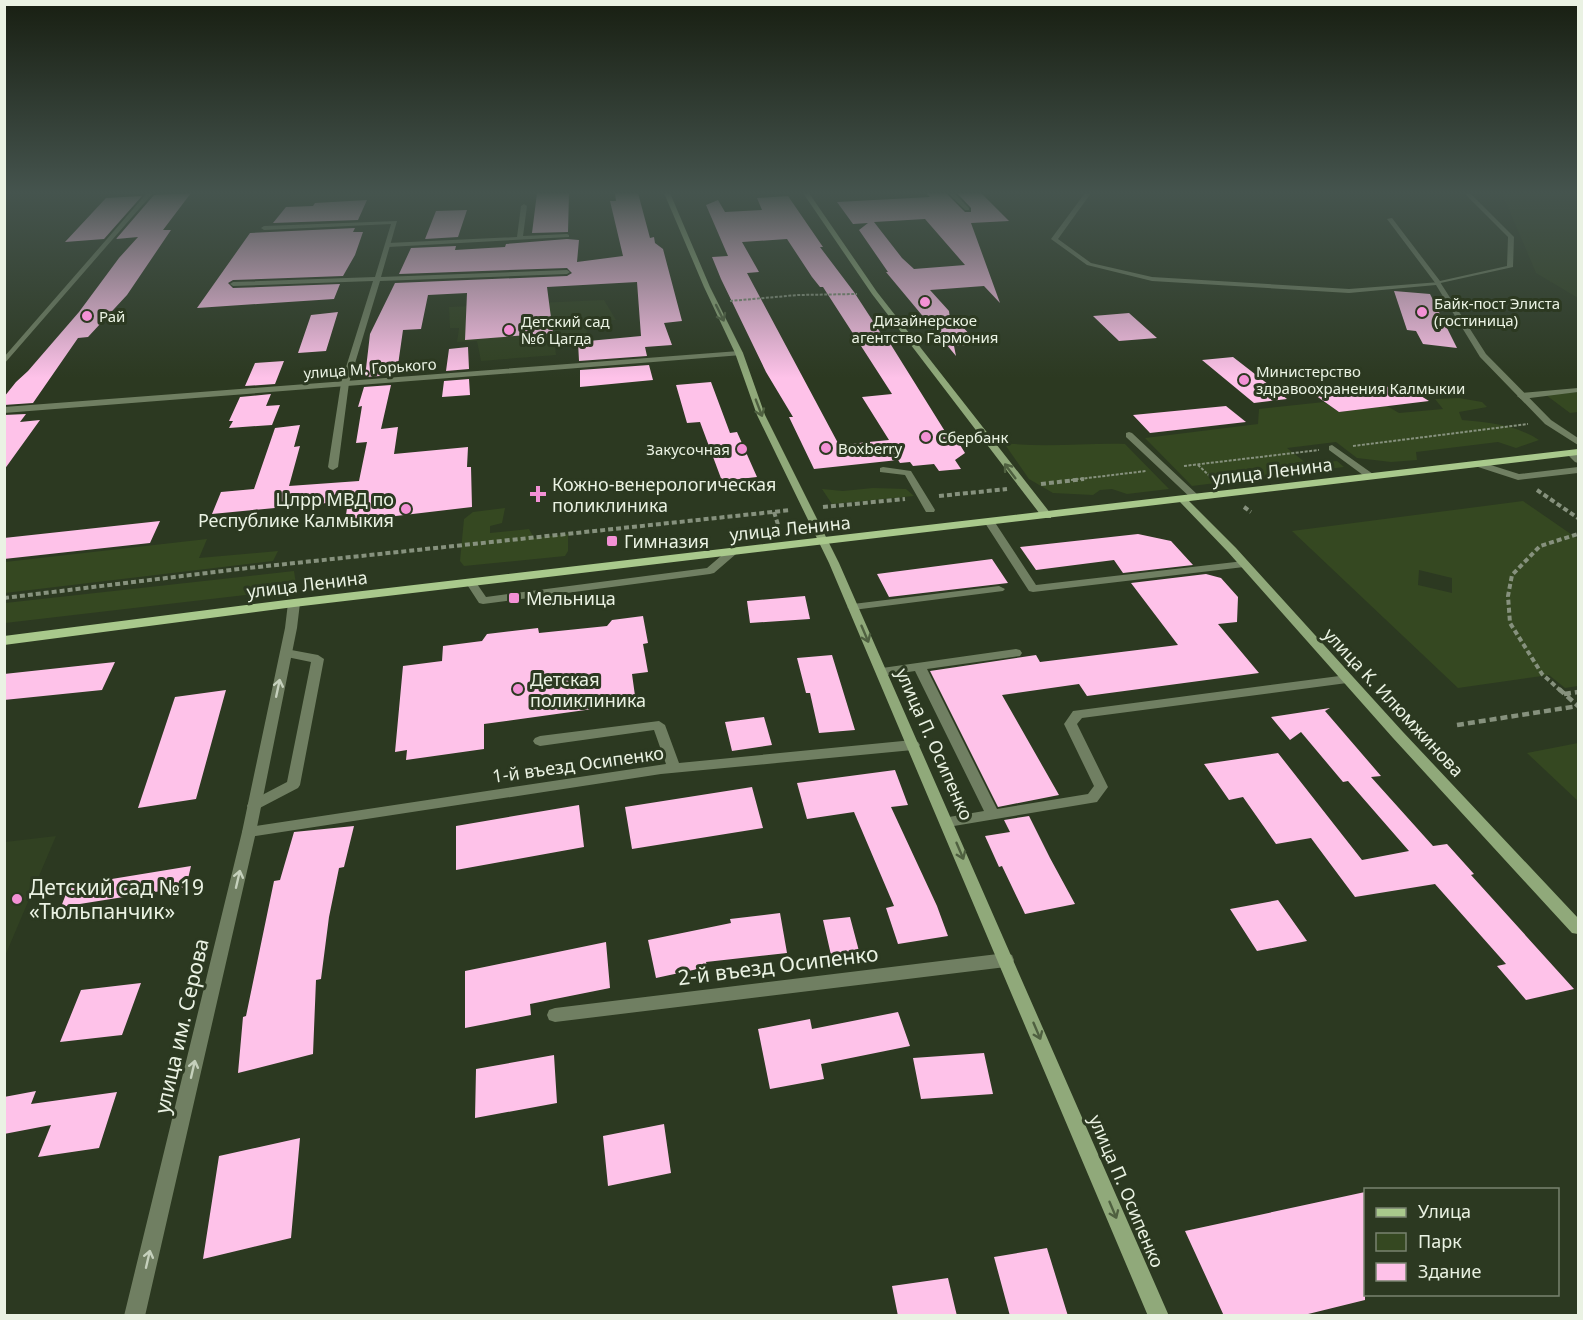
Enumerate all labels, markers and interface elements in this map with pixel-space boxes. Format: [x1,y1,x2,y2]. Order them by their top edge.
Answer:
place label: Байк-пост Элиста (гостиница) [1434,293,1560,330]
marker: Дизайнерское агентство Гармония [918,295,932,309]
one-way arrow [714,304,726,322]
marker: Байк-пост Элиста (гостиница) [1415,305,1429,319]
place label: Рай [99,306,125,326]
marker: Рай [80,309,94,323]
place label: Дизайнерское агентство Гармония [852,310,998,347]
place label: Детский сад №6 Цагда [521,311,610,348]
marker: Детский сад №6 Цагда [502,323,516,337]
street label: улица М. Горького [303,353,437,383]
place label: Министерство здравоохранения Калмыкии [1256,361,1465,398]
marker: Министерство здравоохранения Калмыкии [1237,373,1251,387]
one-way arrow [754,398,765,416]
place label: Сбербанк [938,427,1008,447]
marker: Сбербанк [919,430,933,444]
place label: Boxberry [838,438,903,458]
place label: Закусoчная [646,439,730,459]
marker: Boxberry [819,441,833,455]
marker: Закусoчная [735,442,749,456]
street label: улица Ленина [1210,452,1334,490]
one-way arrow [1004,463,1016,479]
place label: Кожно-венерологическая поликлиника [552,472,776,517]
marker: Кожно-венерологическая поликлиника [529,485,547,503]
place label: Цлрр МВД по Республике Калмыкия [198,487,394,532]
marker: Цлрр МВД по Республике Калмыкия [399,502,413,516]
street label: улица Ленина [728,510,852,546]
place label: Гимназия [624,529,709,553]
marker: Гимназия [605,534,619,548]
street label: улица Ленина [245,565,369,603]
place label: Мельница [526,586,616,610]
marker: Мельница [507,591,521,605]
street label: улица К. Илюмжинова [1319,622,1469,782]
one-way arrow [860,624,871,643]
street label: улица П. Осипенко [891,664,979,824]
place label: Детская поликлиника [530,667,646,712]
one-way arrow [273,679,285,698]
marker: Детская поликлиника [511,682,525,696]
street label: 1-й въезд Осипенко [491,740,665,788]
one-way arrow [955,842,966,860]
one-way arrow [232,870,244,889]
place label: Детский сад №19 «Тюльпанчик» [29,873,204,925]
marker: Детский сад №19 «Тюльпанчик» [10,892,24,906]
street label: улица им. Серова [147,936,215,1116]
street label: 2-й въезд Осипенко [676,939,880,991]
one-way arrow [1032,1021,1043,1039]
one-way arrow [187,1060,199,1079]
street label: улица П. Осипенко [1084,1111,1170,1271]
legend [1364,1188,1559,1296]
text: Улица [1418,1199,1471,1223]
one-way arrow [1108,1200,1120,1218]
text: Парк [1418,1229,1462,1253]
one-way arrow [142,1249,154,1268]
text: Здание [1418,1259,1482,1283]

